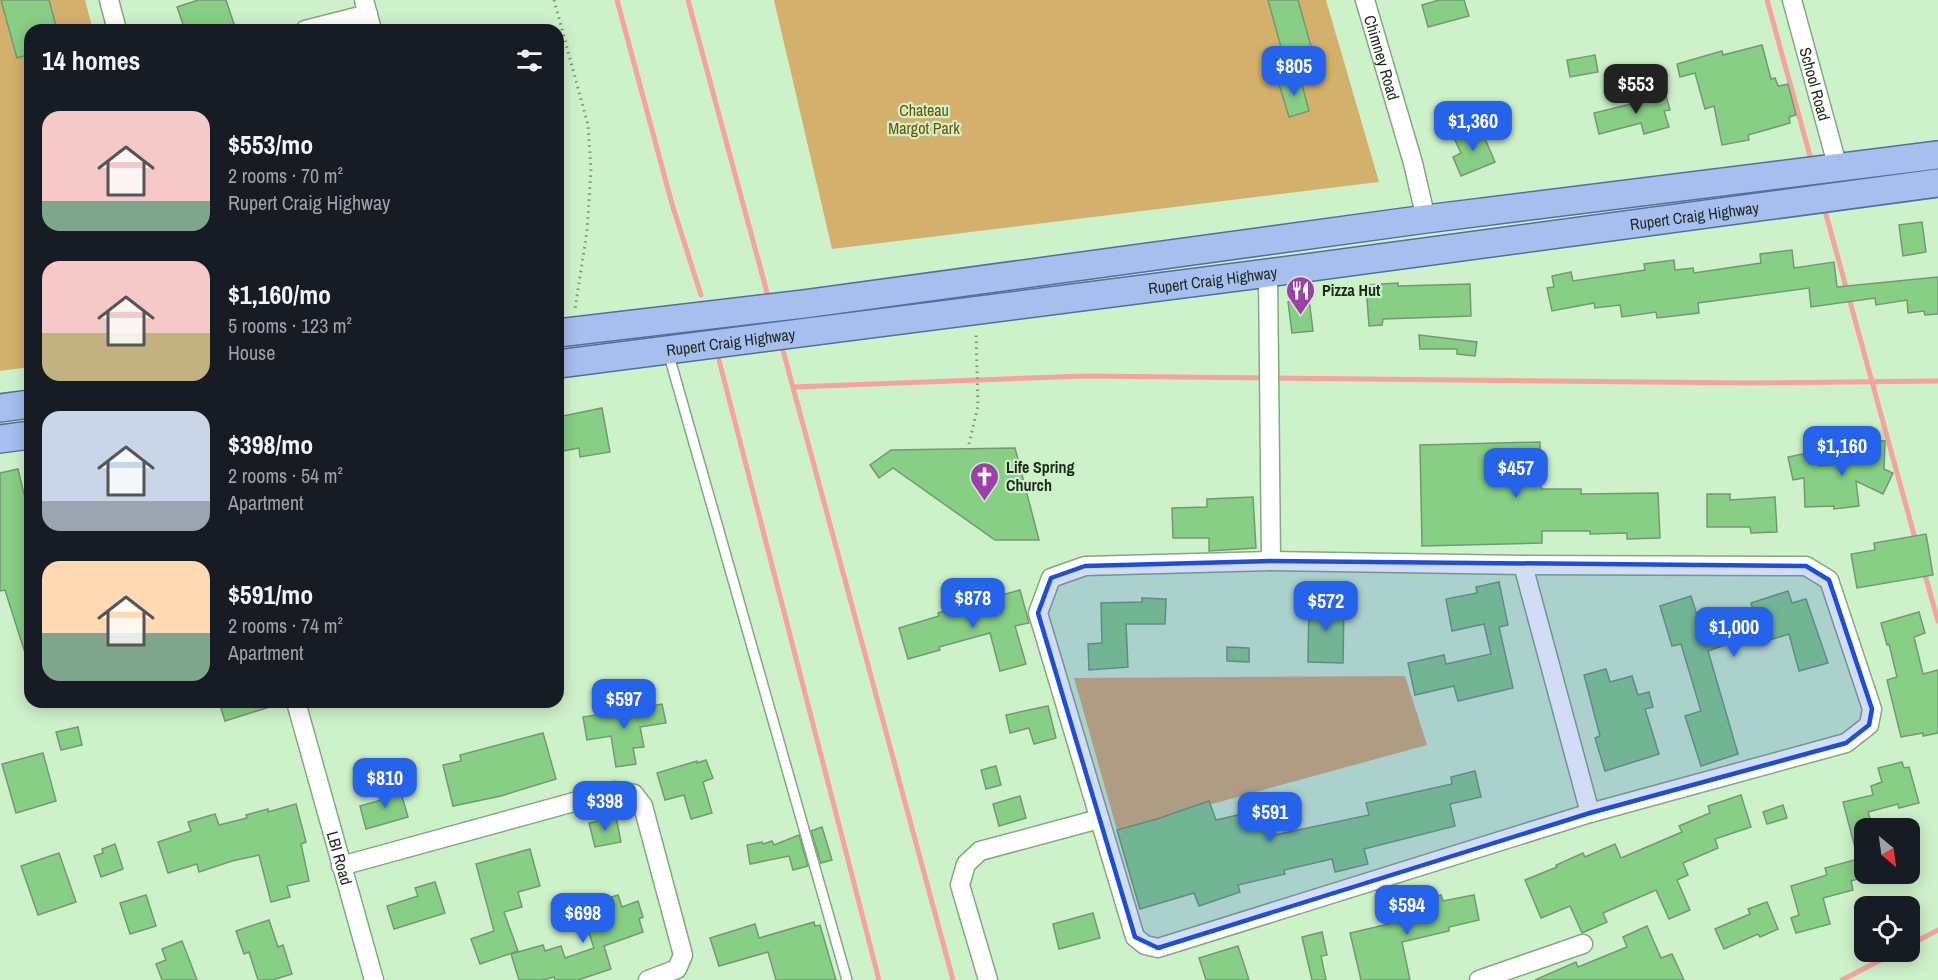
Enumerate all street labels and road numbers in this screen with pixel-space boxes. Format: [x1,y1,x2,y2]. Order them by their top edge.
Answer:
street label: Chimney Road [1359,12,1405,103]
street label: School Road [1794,45,1836,123]
street label: Rupert Craig Highway [1629,196,1761,235]
street label: Rupert Craig Highway [1147,261,1279,299]
street label: Rupert Craig Highway [665,323,797,361]
street label: LBI Road [322,829,358,887]

